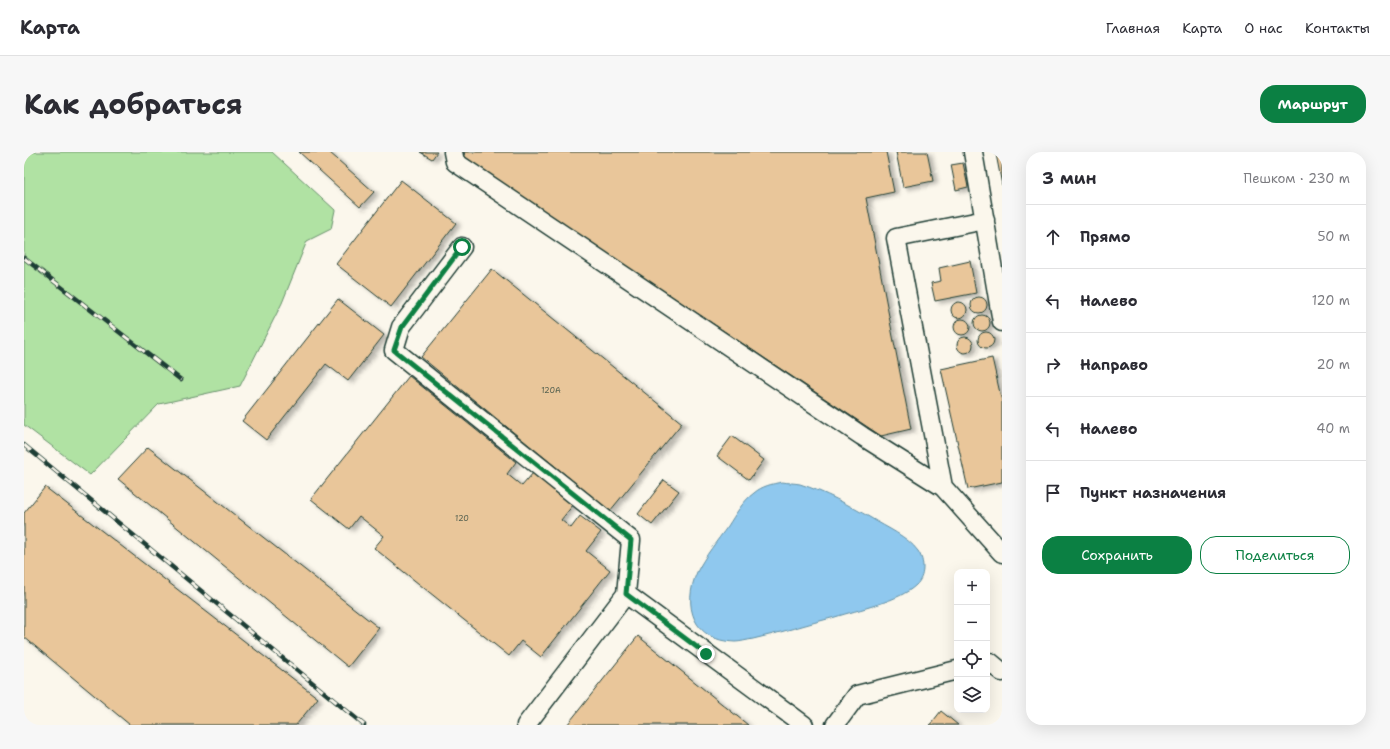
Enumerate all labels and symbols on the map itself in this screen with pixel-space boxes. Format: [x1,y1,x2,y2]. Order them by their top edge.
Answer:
route start [453,238,471,256]
house number: 120А [541,385,561,396]
house number: 120 [455,513,469,524]
route end [697,645,715,663]

